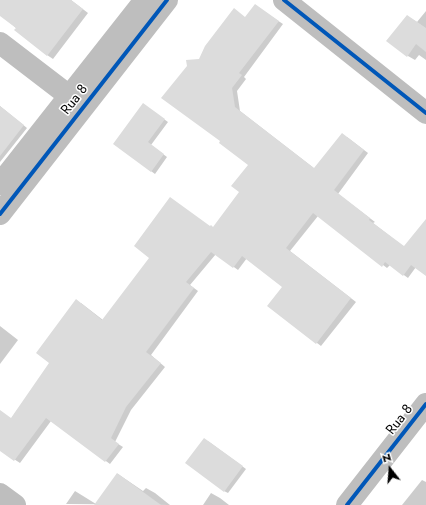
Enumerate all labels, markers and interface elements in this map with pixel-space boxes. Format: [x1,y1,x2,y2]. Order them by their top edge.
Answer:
street label: Rua 8 [58,82,92,118]
street label: Rua 8 [383,402,417,438]
north arrow [370,449,410,489]
text: N [380,449,393,466]

